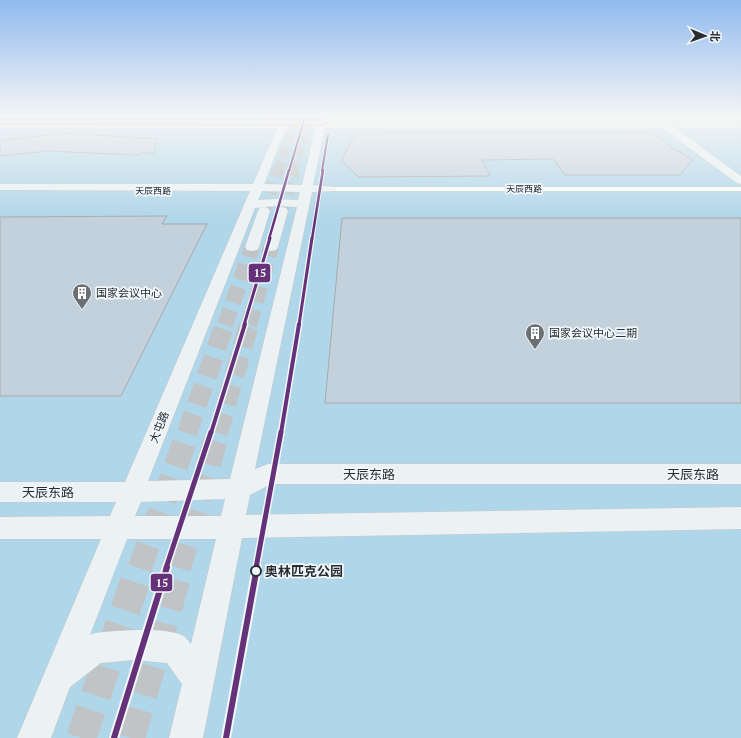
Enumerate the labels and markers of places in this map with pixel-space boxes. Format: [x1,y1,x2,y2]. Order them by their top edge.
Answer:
building icon: 国家会议中心 [71,282,93,310]
place label: 国家会议中心 [96,286,162,300]
building icon: 国家会议中心二期 [524,322,546,350]
place label: 国家会议中心二期 [549,326,637,340]
place label: 奥林匹克公园 [265,562,343,580]
marker: 奥林匹克公园 [250,565,262,577]

